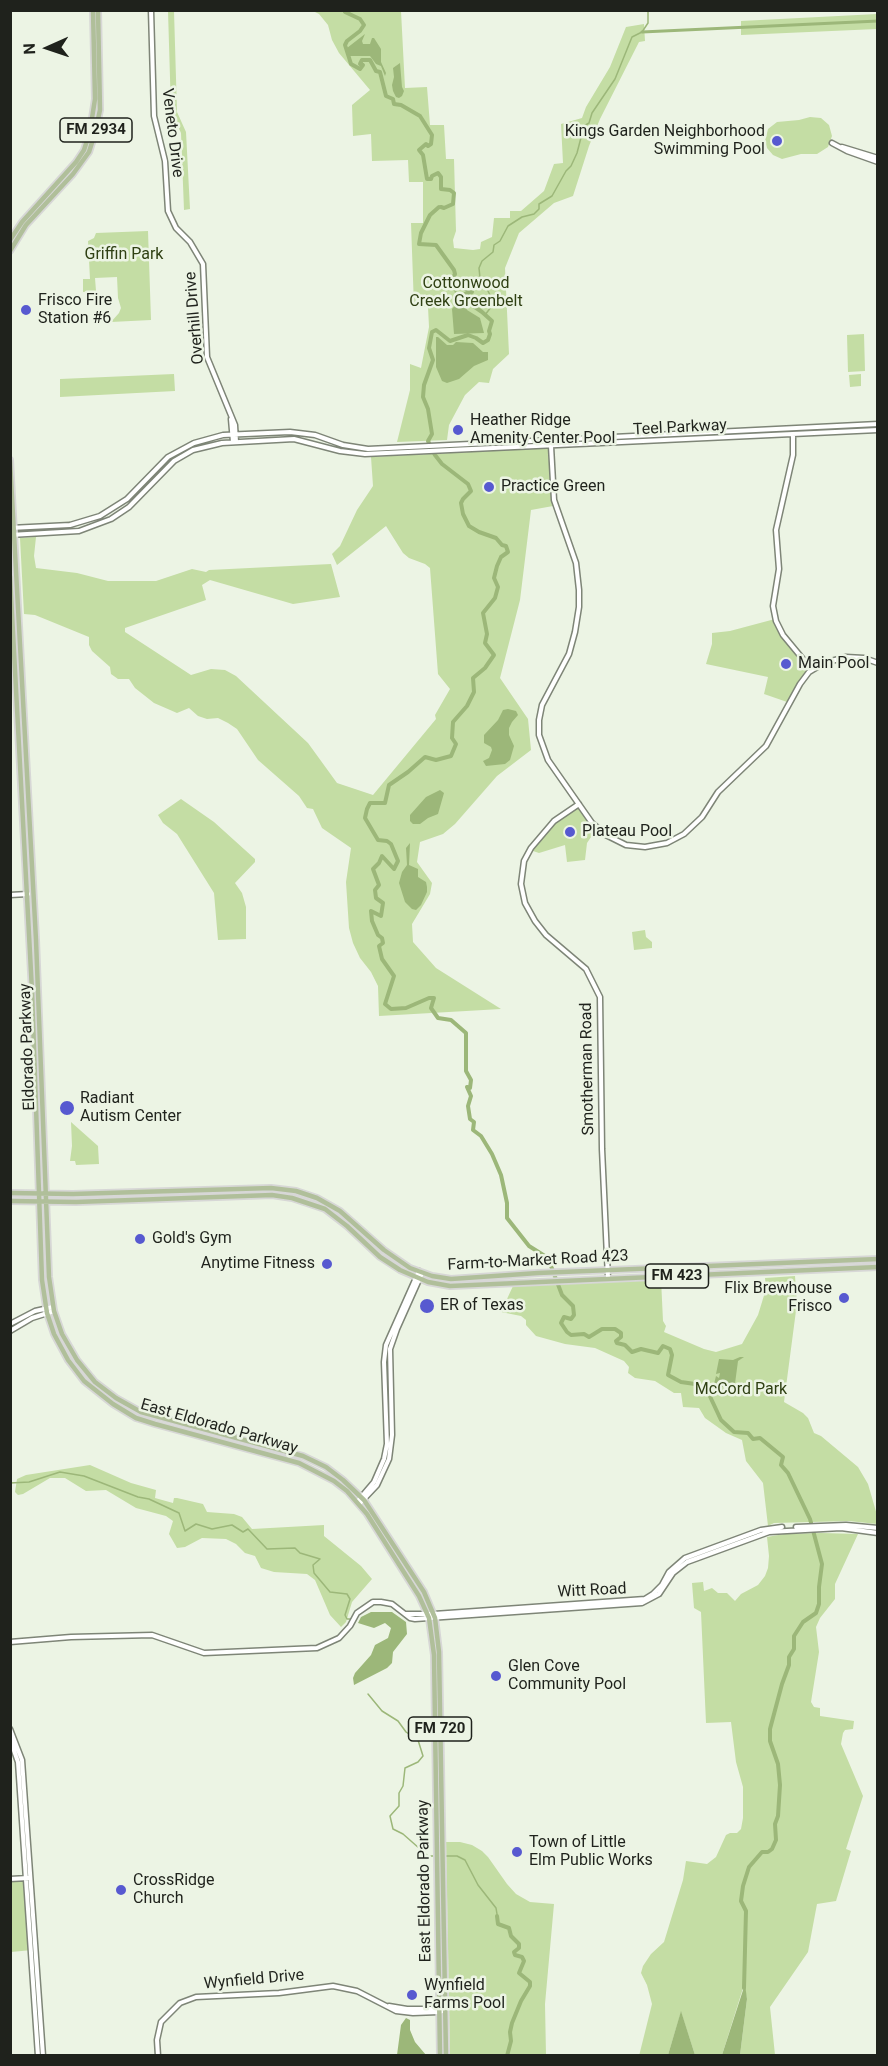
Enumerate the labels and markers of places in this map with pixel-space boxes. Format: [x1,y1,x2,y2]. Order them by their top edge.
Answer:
place label: Kings Garden Neighborhood Swimming Pool [565,122,765,160]
marker: Kings Garden Neighborhood Swimming Pool [770,134,784,148]
place label: Frisco Fire Station #6 [38,291,112,329]
marker: Frisco Fire Station #6 [19,303,33,317]
place label: Heather Ridge Amenity Center Pool [470,411,615,449]
marker: Heather Ridge Amenity Center Pool [451,423,465,437]
place label: Practice Green [501,477,605,497]
marker: Practice Green [482,480,496,494]
place label: Main Pool [798,654,870,674]
marker: Main Pool [779,657,793,671]
place label: Plateau Pool [582,822,672,842]
marker: Plateau Pool [563,825,577,839]
place label: Radiant Autism Center [80,1089,181,1127]
marker: Radiant Autism Center [58,1099,76,1117]
place label: Gold's Gym [152,1229,232,1249]
marker: Gold's Gym [133,1232,147,1246]
place label: Anytime Fitness [201,1254,315,1274]
marker: Anytime Fitness [320,1257,334,1271]
place label: Flix Brewhouse Frisco [724,1279,832,1317]
marker: Flix Brewhouse Frisco [837,1291,851,1305]
place label: ER of Texas [440,1296,524,1316]
marker: ER of Texas [418,1297,436,1315]
place label: Glen Cove Community Pool [508,1657,626,1695]
marker: Glen Cove Community Pool [489,1669,503,1683]
place label: Town of Little Elm Public Works [529,1833,653,1871]
marker: Town of Little Elm Public Works [510,1845,524,1859]
place label: CrossRidge Church [133,1871,215,1909]
marker: CrossRidge Church [114,1883,128,1897]
place label: Wynfield Farms Pool [424,1976,505,2014]
marker: Wynfield Farms Pool [405,1988,419,2002]

